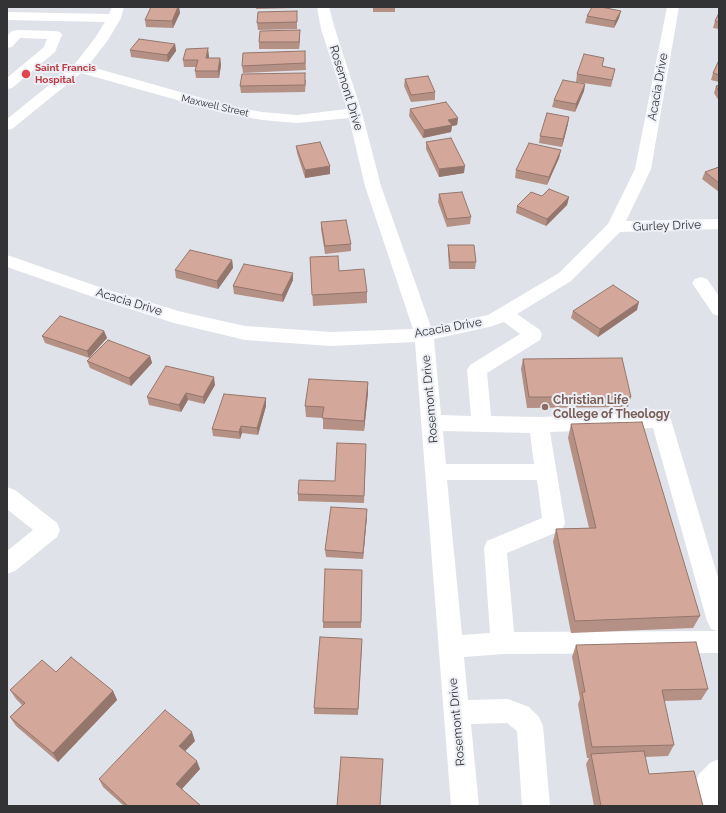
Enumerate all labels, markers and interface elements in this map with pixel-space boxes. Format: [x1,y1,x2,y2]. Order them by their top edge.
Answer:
street label: Rosemont Drive [326,44,366,132]
street label: Acacia Drive [645,52,671,122]
place label: Saint Francis Hospital [35,62,96,86]
marker: Saint Francis Hospital [20,68,32,80]
street label: Maxwell Street [180,92,250,120]
street label: Gurley Drive [633,218,701,234]
street label: Acacia Drive [94,285,164,319]
street label: Acacia Drive [413,315,483,341]
street label: Rosemont Drive [419,354,441,444]
place label: Christian Life College of Theology [553,393,670,421]
marker: Christian Life College of Theology [540,402,550,412]
street label: Rosemont Drive [446,677,468,767]

